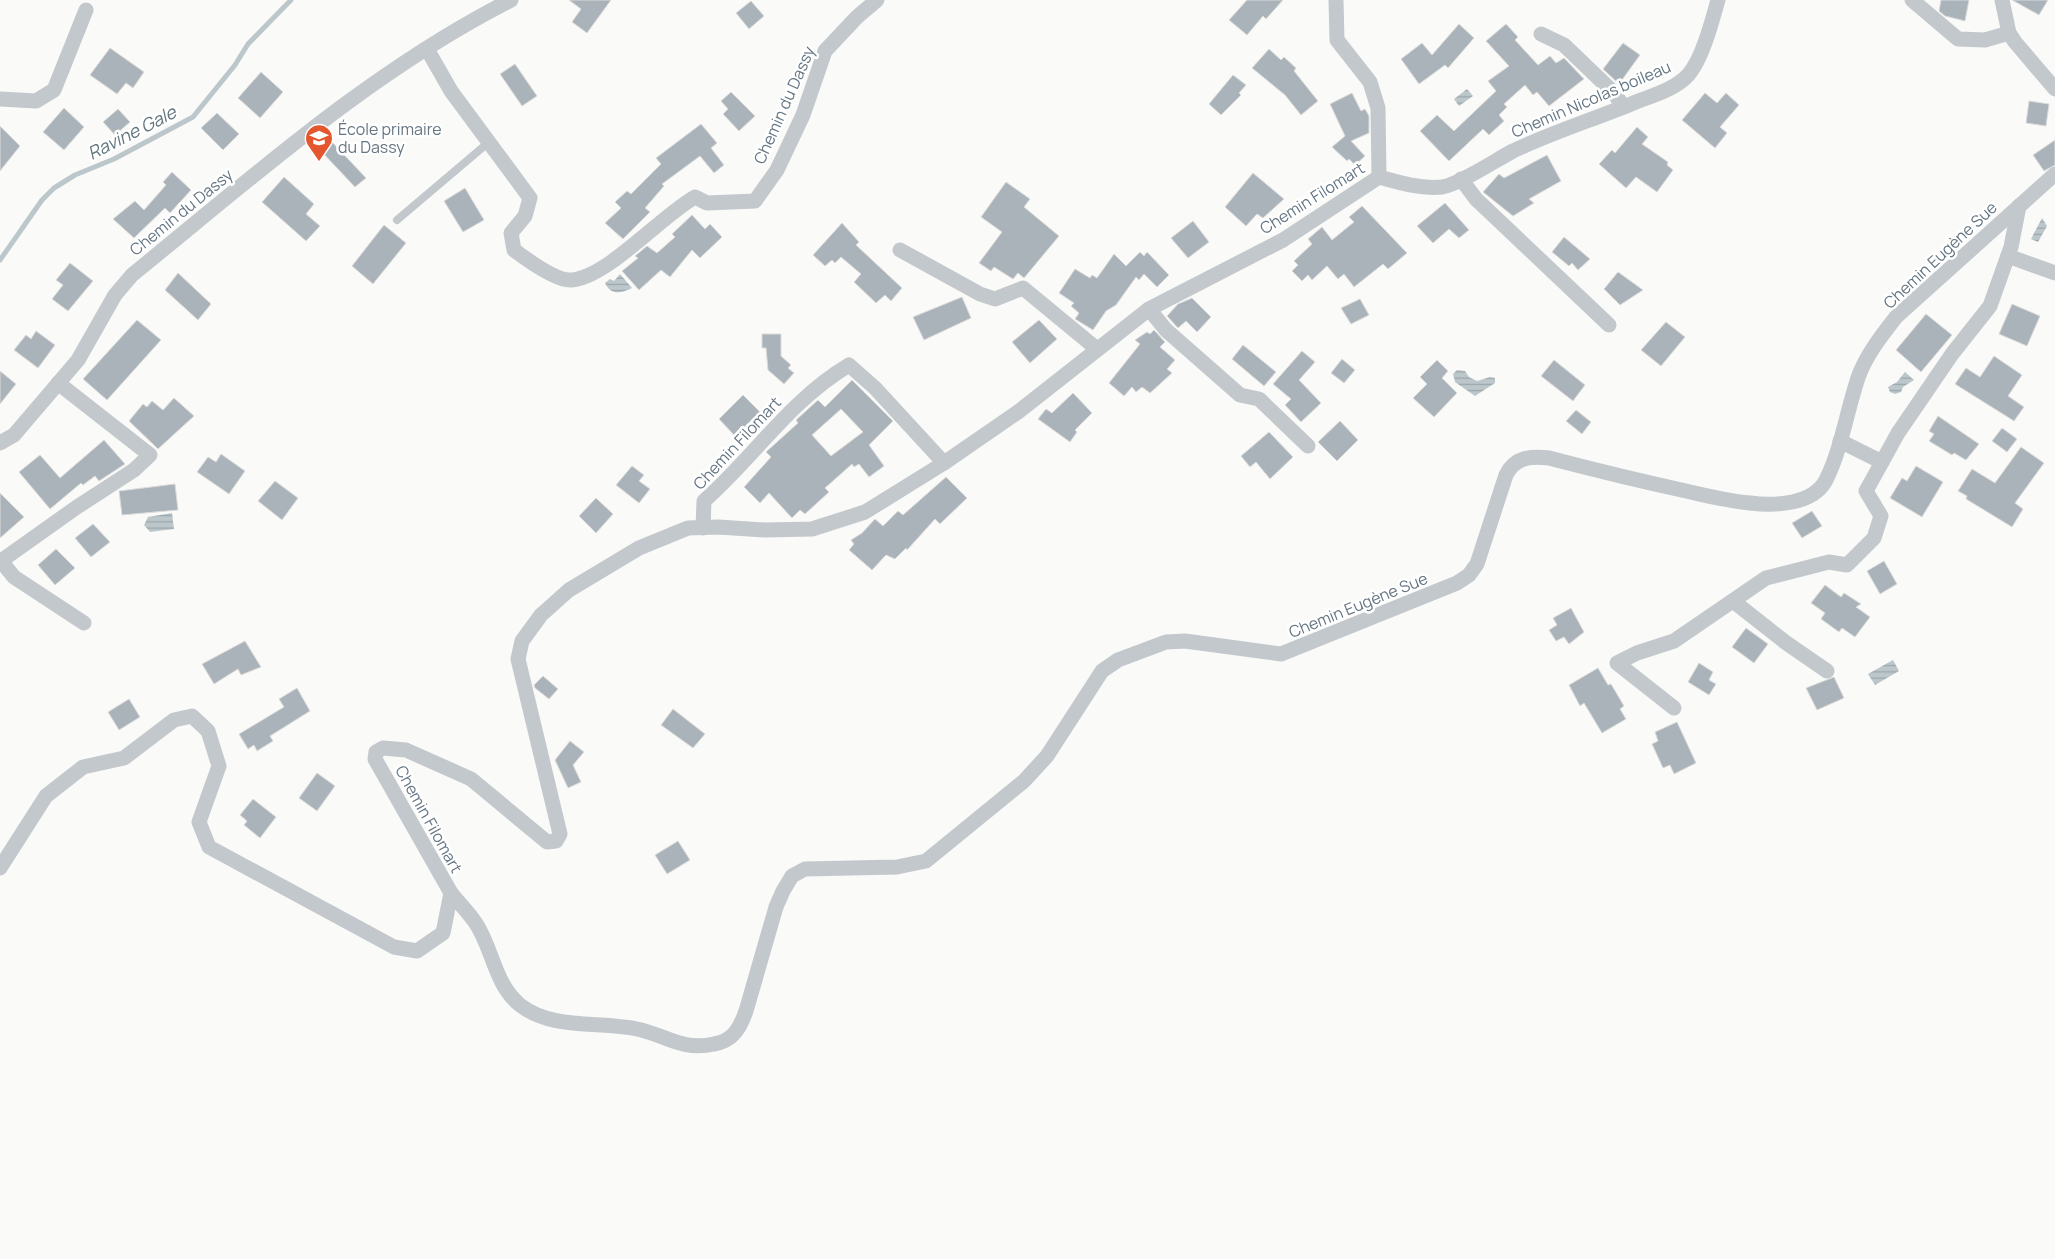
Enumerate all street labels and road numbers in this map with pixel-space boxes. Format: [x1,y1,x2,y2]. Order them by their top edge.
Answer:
street label: Chemin du Dassy [748,42,820,167]
street label: Chemin Nicolas boileau [1508,55,1674,143]
street label: Chemin Filomart [1255,157,1369,239]
street label: Chemin du Dassy [125,163,238,260]
street label: Chemin Eugène Sue [1878,196,2002,314]
street label: Chemin Filomart [688,392,786,494]
street label: Chemin Eugène Sue [1285,567,1431,643]
street label: Chemin Filomart [390,761,468,877]

